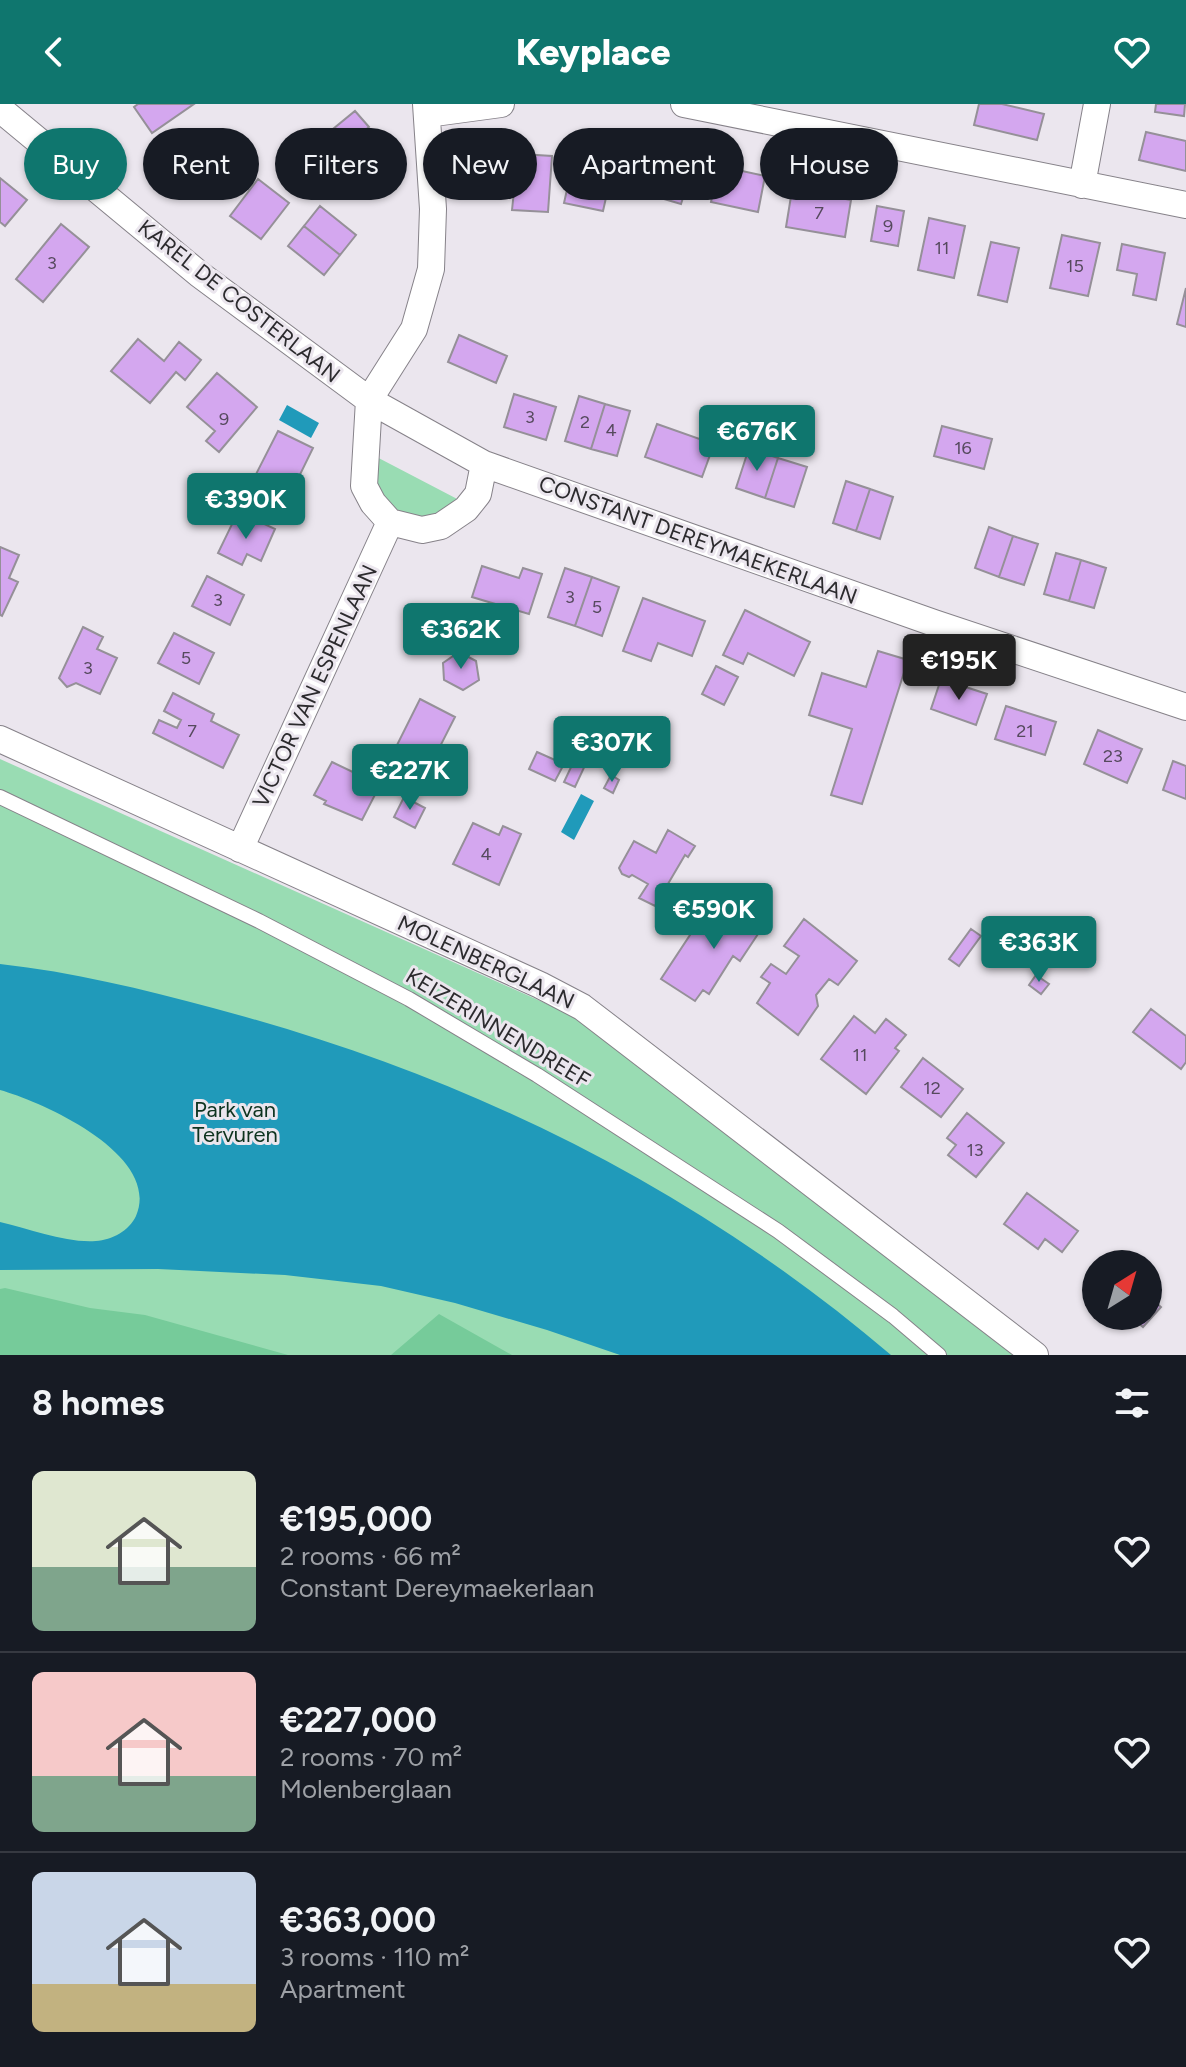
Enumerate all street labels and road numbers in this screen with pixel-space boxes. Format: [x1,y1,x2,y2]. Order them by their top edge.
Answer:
street label: KAREL DE COSTERLAAN [132,214,346,388]
street label: CONSTANT DEREYMAEKERLAAN [535,470,861,610]
street label: VICTOR VAN ESPENLAAN [247,560,383,812]
street label: MOLENBERGLAAN [393,909,579,1015]
street label: KEIZERINNENDREEF [401,962,595,1094]

